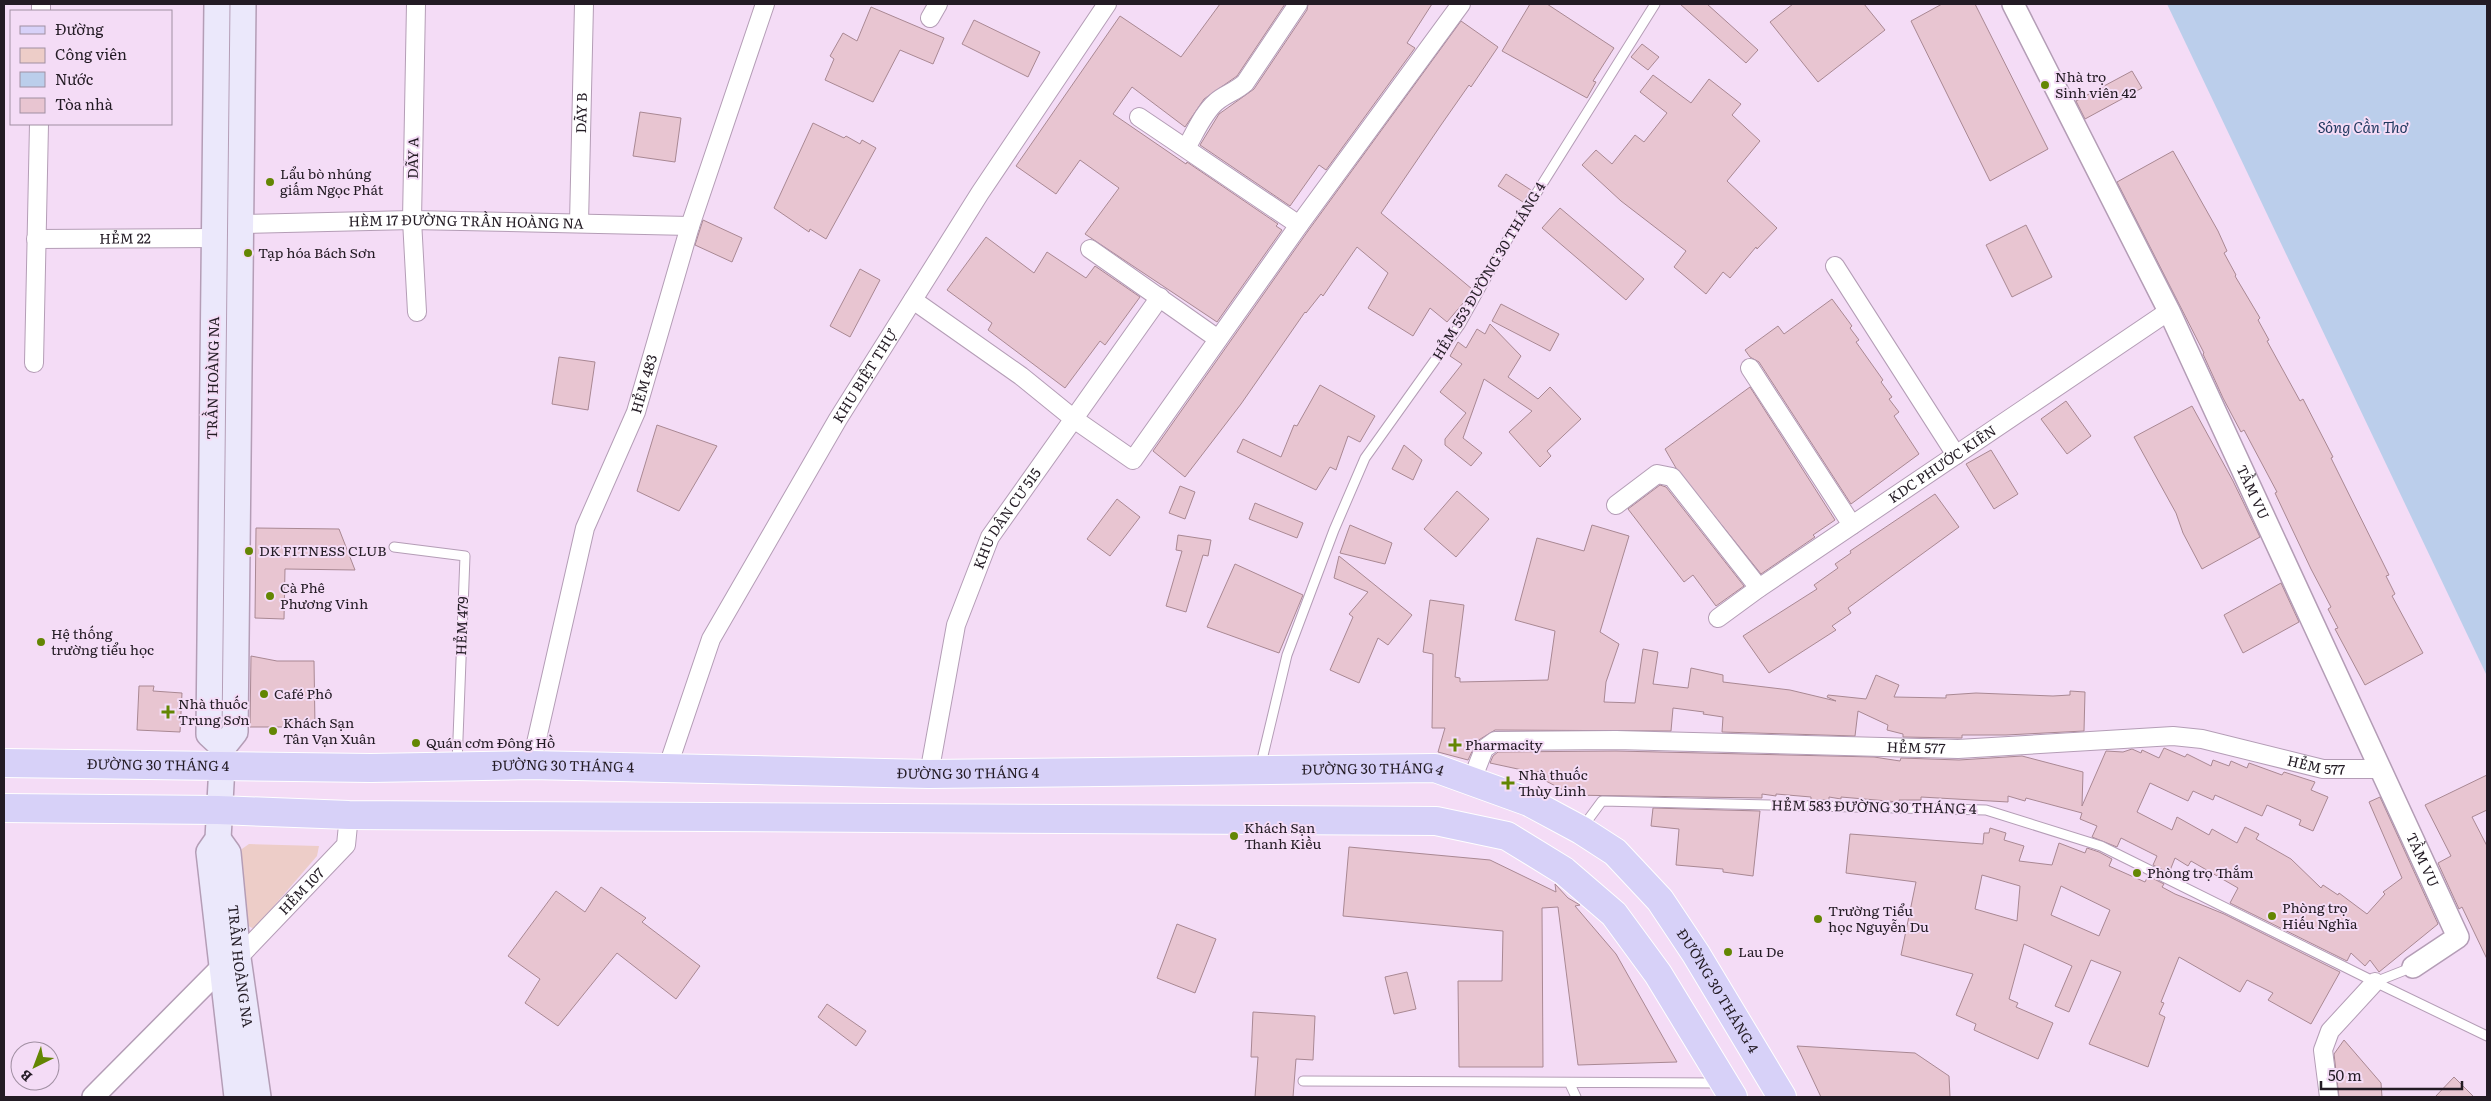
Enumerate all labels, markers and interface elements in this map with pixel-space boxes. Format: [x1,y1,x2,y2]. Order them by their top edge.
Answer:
legend [10,10,172,125]
text: Đường [55,17,104,40]
text: Công viên [55,42,127,65]
place label: Nhà trọ Sinh viên 42 [2055,66,2136,102]
text: Nước [55,67,94,90]
marker: Nhà trọ Sinh viên 42 [2039,79,2051,91]
text: Tòa nhà [55,92,114,115]
street label: DÃY B [570,92,591,134]
water label: Sông Cần Thơ [2318,115,2409,138]
street label: DÃY A [402,136,422,179]
place label: Lẩu bò nhúng giấm Ngọc Phát [280,163,384,199]
marker: Lẩu bò nhúng giấm Ngọc Phát [264,176,276,188]
street label: HẺM 553 ĐƯỜNG 30 THÁNG 4 [1427,177,1550,363]
street label: HÈM 17 ĐƯỜNG TRẦN HOÀNG NA [348,209,584,233]
street label: HẺM 22 [99,227,151,248]
place label: Tạp hóa Bách Sơn [258,242,376,262]
marker: Tạp hóa Bách Sơn [242,247,254,259]
street label: TRẦN HOÀNG NA [201,315,223,440]
street label: KHU BIỆT THỰ [827,324,902,426]
street label: HẺM 483 [625,352,661,416]
street label: KDC PHƯỚC KIÊN [1884,420,2000,507]
street label: TẦM VU [2232,461,2275,522]
street label: KHU DÂN CƯ 515 [968,464,1045,572]
place label: DK FITNESS CLUB [259,540,386,560]
marker: DK FITNESS CLUB [243,545,255,557]
place label: Cà Phê Phương Vinh [280,577,368,613]
marker: Cà Phê Phương Vinh [264,590,276,602]
street label: HẺM 479 [450,596,472,656]
place label: Hệ thống trường tiểu học [51,623,154,659]
marker: Hệ thống trường tiểu học [35,636,47,648]
place label: Café Phô [274,683,332,703]
marker: Café Phô [258,688,270,700]
place label: Nhà thuốc Trung Sơn [178,693,249,729]
marker: Nhà thuốc Trung Sơn [162,706,174,718]
place label: Khách Sạn Tân Vạn Xuân [283,712,376,748]
marker: Khách Sạn Tân Vạn Xuân [267,725,279,737]
place label: Quán cơm Đông Hồ [426,732,555,752]
place label: Pharmacity [1465,734,1544,754]
street label: HẺM 577 [1886,736,1946,758]
marker: Quán cơm Đông Hồ [410,737,422,749]
marker: Pharmacity [1449,739,1461,751]
street label: HẺM 577 [2285,750,2345,778]
street label: ĐƯỜNG 30 THÁNG 4 [87,753,230,775]
street label: ĐƯỜNG 30 THÁNG 4 [491,754,635,776]
street label: ĐƯỜNG 30 THÁNG 4 [1301,757,1448,780]
street label: ĐƯỜNG 30 THÁNG 4 [896,762,1039,783]
place label: Nhà thuốc Thùy Linh [1518,764,1588,800]
marker: Nhà thuốc Thùy Linh [1502,777,1514,789]
street label: HẺM 583 ĐƯỜNG 30 THÁNG 4 [1771,794,1977,818]
place label: Khách Sạn Thanh Kiều [1244,817,1321,853]
street label: TẦM VU [2402,829,2445,890]
marker: Khách Sạn Thanh Kiều [1228,830,1240,842]
place label: Phòng trọ Thắm [2147,862,2254,882]
street label: HẺM 107 [273,863,328,919]
marker: Phòng trọ Thắm [2131,867,2143,879]
place label: Phòng trọ Hiếu Nghĩa [2282,897,2358,933]
place label: Trường Tiểu học Nguyễn Du [1828,900,1929,936]
street label: TRẦN HOÀNG NA [224,904,259,1029]
marker: Phòng trọ Hiếu Nghĩa [2266,910,2278,922]
marker: Trường Tiểu học Nguyễn Du [1812,913,1824,925]
street label: ĐƯỜNG 30 THÁNG 4 [1673,924,1764,1056]
place label: Lau De [1738,941,1784,961]
marker: Lau De [1722,946,1734,958]
north arrow [10,1041,60,1091]
scale bar [2321,1058,2462,1090]
text: 50 m [2328,1063,2362,1086]
text: B [15,1066,36,1087]

